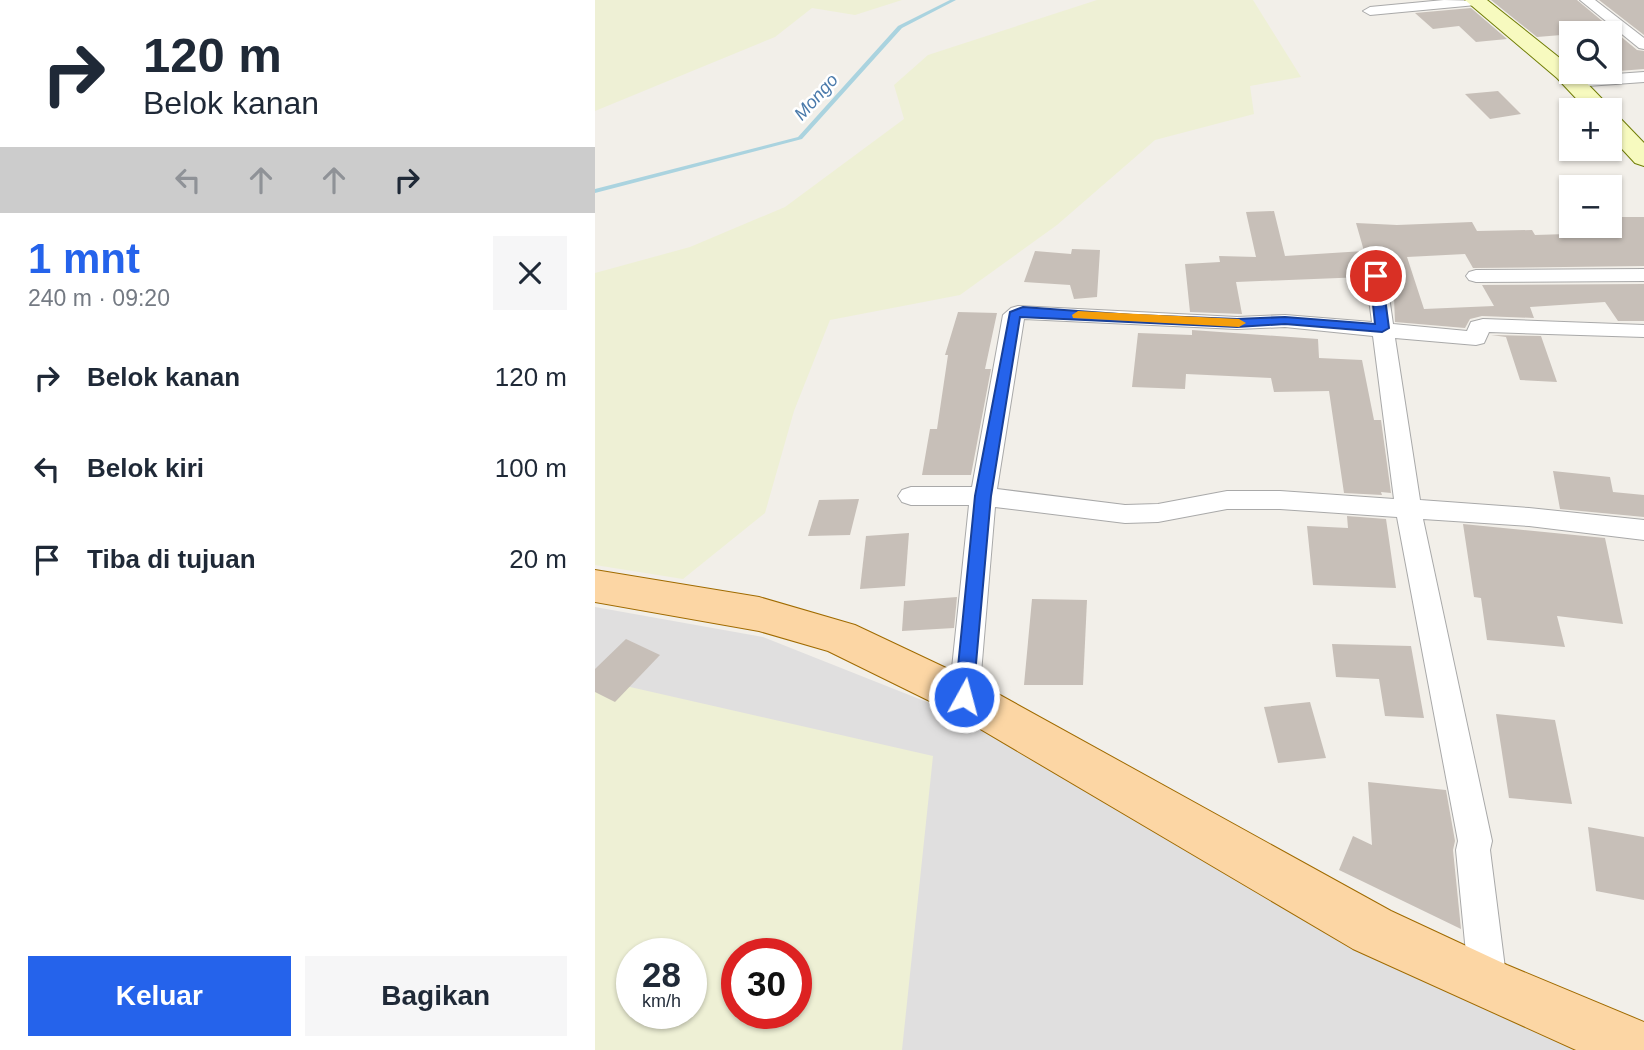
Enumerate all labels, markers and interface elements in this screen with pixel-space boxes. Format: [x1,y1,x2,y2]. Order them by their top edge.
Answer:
map controls [1559,21,1622,238]
button: search [1559,21,1622,84]
icon: right [28,28,119,119]
text: 120 m [143,28,282,82]
water label: Mongo [790,70,842,124]
text: Belok kanan [143,85,319,121]
button: + [1559,98,1622,161]
icon: left [169,161,207,199]
icon: ahead [242,161,280,199]
icon: ahead [315,161,353,199]
icon: right [388,161,426,199]
button: − [1559,175,1622,238]
text: 1 mnt [28,235,140,282]
button: close [493,236,567,310]
pin [1346,246,1406,306]
icon: arrive [1357,257,1395,295]
text: 240 m · 09:20 [28,285,170,311]
icon: right [28,359,66,397]
text: Belok kanan [87,362,240,392]
text: 120 m [495,362,567,392]
icon: left [28,450,66,488]
text: Belok kiri [87,453,204,483]
text: 100 m [495,453,567,483]
icon: arrive [28,541,66,579]
text: Tiba di tujuan [87,544,256,574]
text: 20 m [509,544,567,574]
position arrow [927,660,1001,734]
speed limit sign: 30 [721,938,812,1029]
text: 28 [642,955,681,994]
button: Keluar [28,956,291,1036]
button: Bagikan [305,956,567,1036]
text: km/h [642,991,681,1011]

